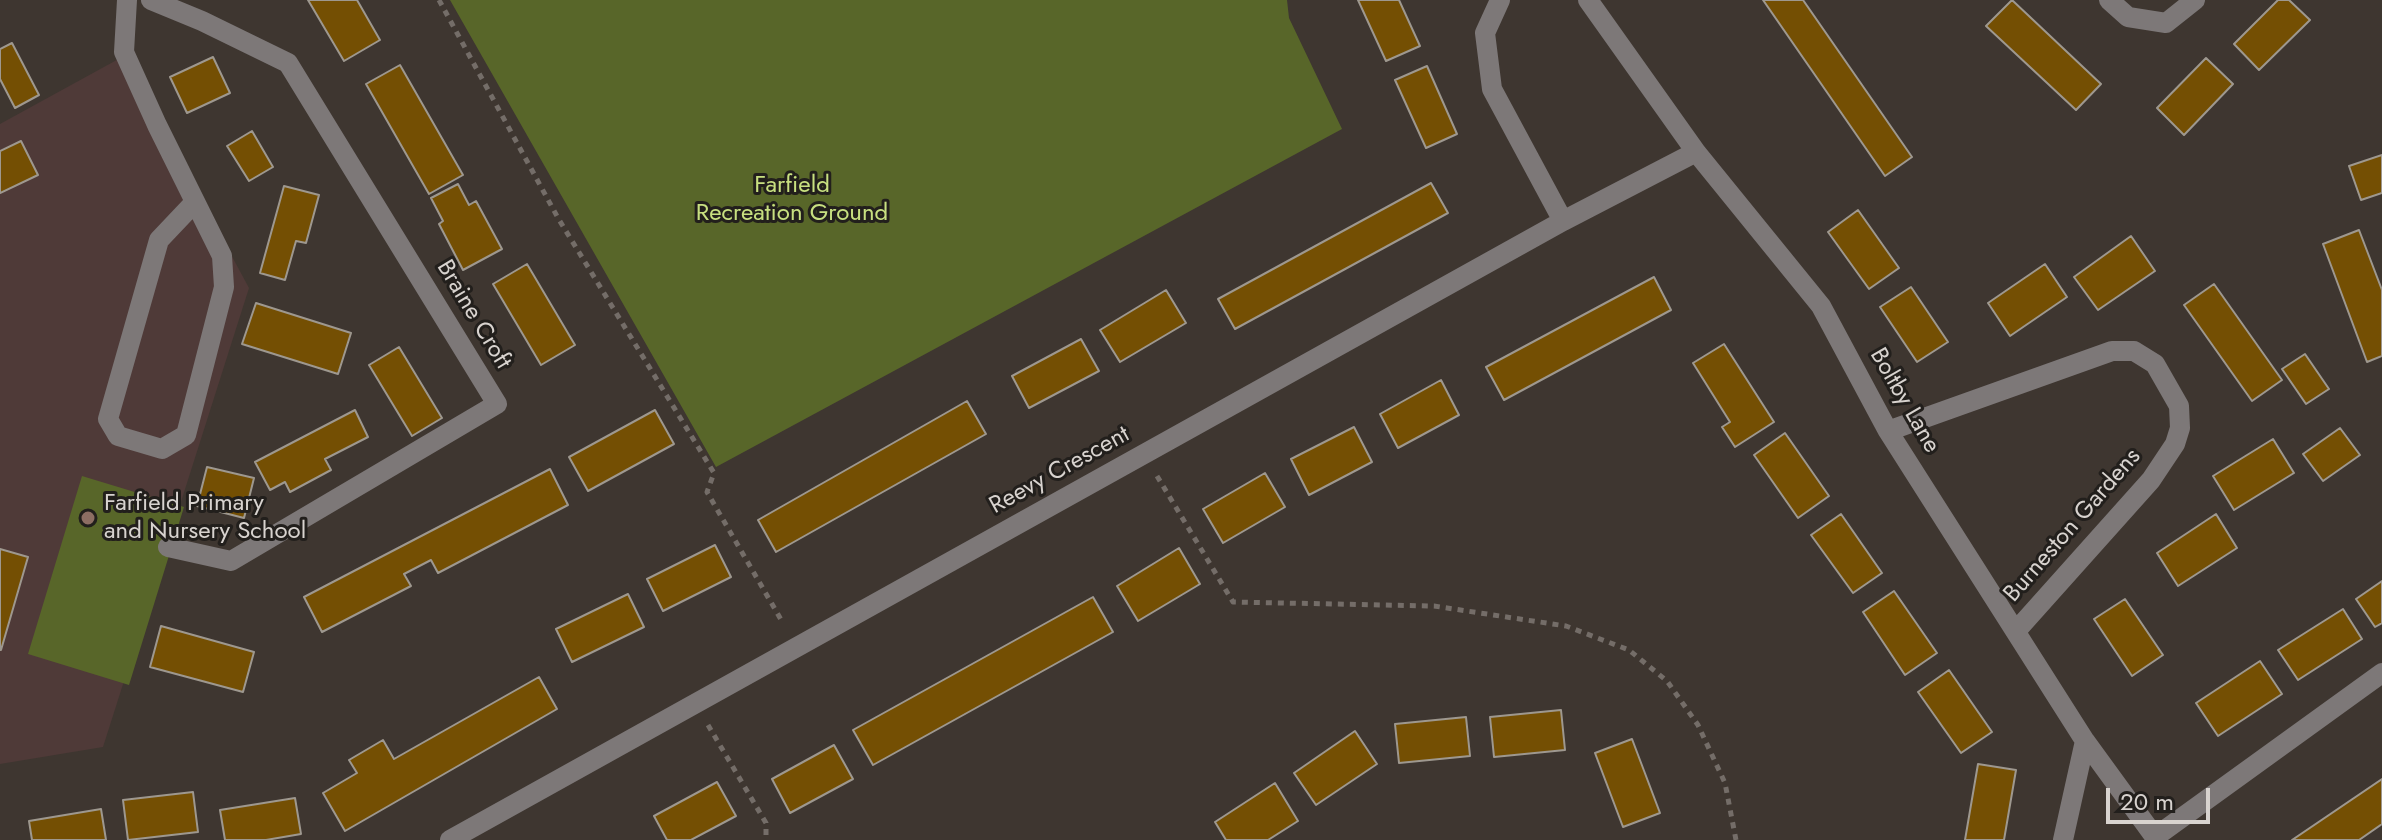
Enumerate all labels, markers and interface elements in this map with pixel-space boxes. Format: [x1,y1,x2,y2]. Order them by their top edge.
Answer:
park label: Farfield Recreation Ground [696,172,888,228]
street label: Braine Croft [429,255,517,375]
street label: Boltby Lane [1862,344,1946,458]
street label: Reevy Crescent [985,421,1135,521]
street label: Burneston Gardens [1998,443,2148,609]
place label: Farfield Primary and Nursery School [104,490,306,546]
marker: Farfield Primary and Nursery School [79,509,97,527]
scale bar [2110,772,2214,822]
text: 20 m [2120,784,2174,819]

